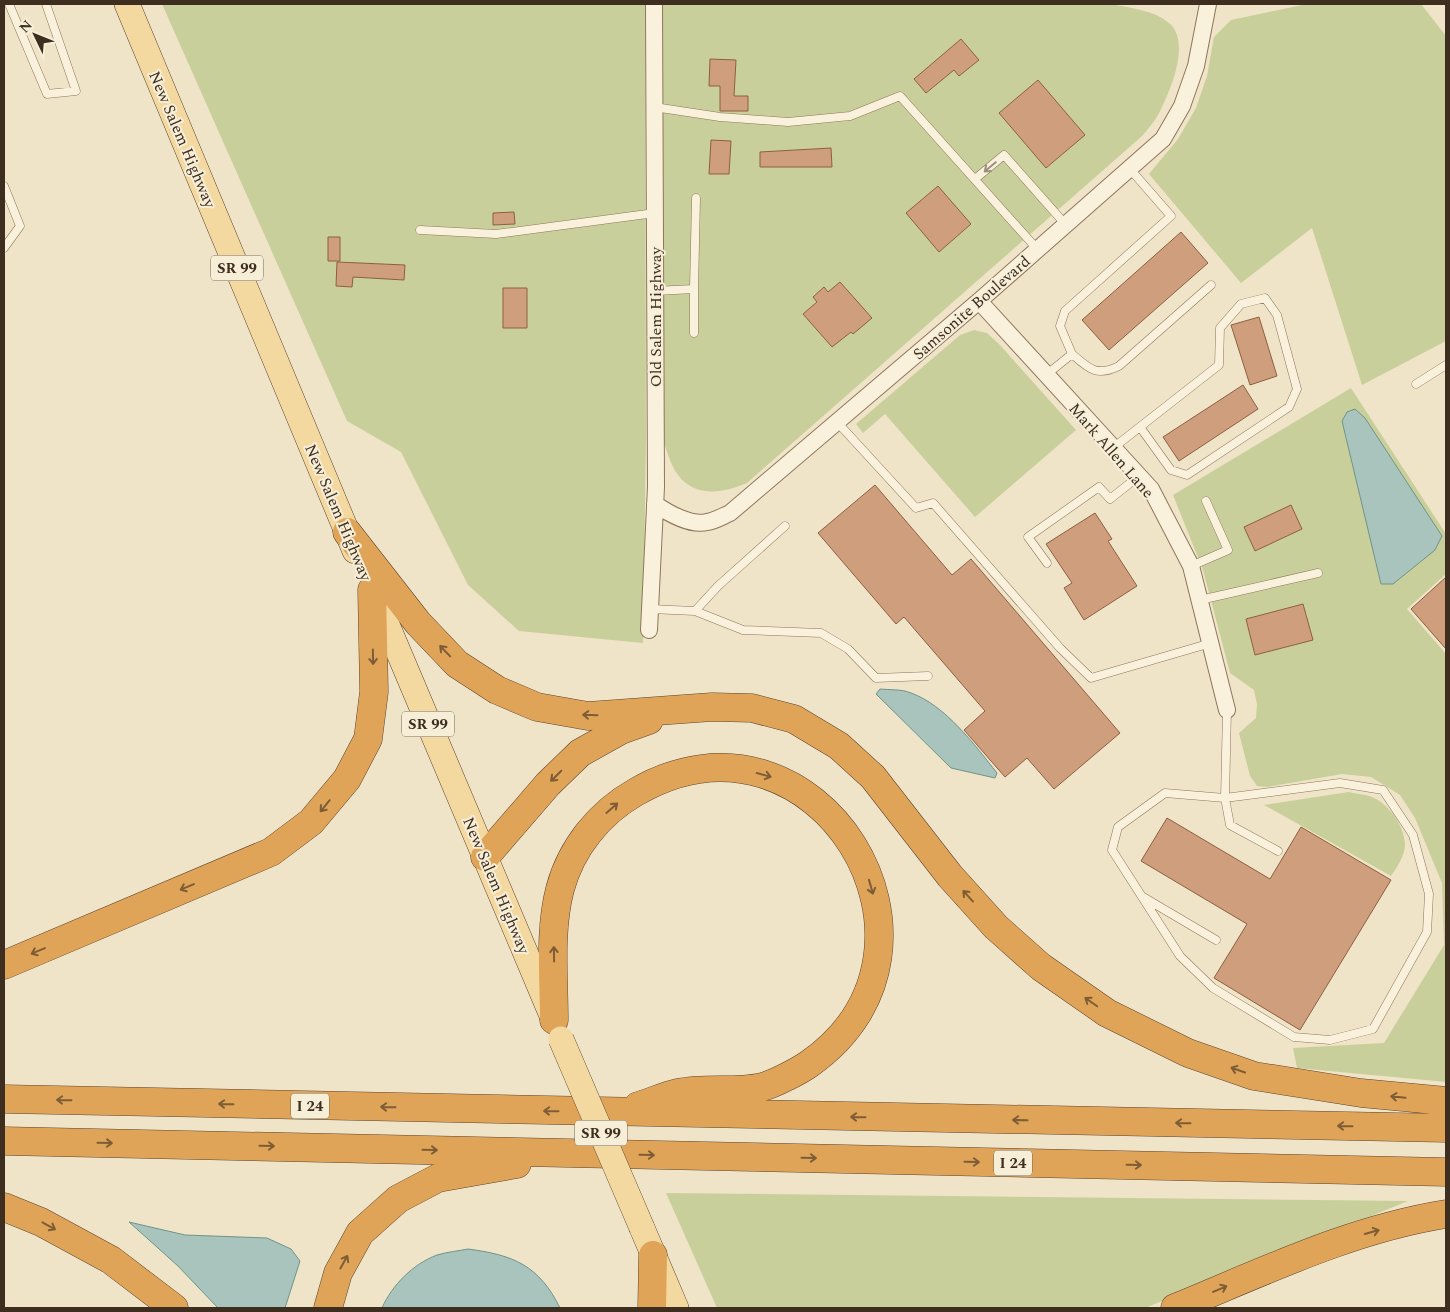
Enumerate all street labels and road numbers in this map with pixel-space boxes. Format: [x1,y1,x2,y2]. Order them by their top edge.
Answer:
street label: New Salem Highway [142,67,222,213]
street label: Old Salem Highway [644,245,668,387]
street label: Samsonite Boulevard [907,250,1036,366]
road number: SR 99 [211,256,263,280]
street label: Mark Allen Lane [1063,398,1160,504]
street label: New Salem Highway [298,440,378,586]
road number: SR 99 [402,712,454,736]
street label: New Salem Highway [456,813,536,959]
road number: I 24 [291,1094,329,1118]
road number: SR 99 [575,1120,627,1146]
road number: I 24 [994,1150,1032,1176]

